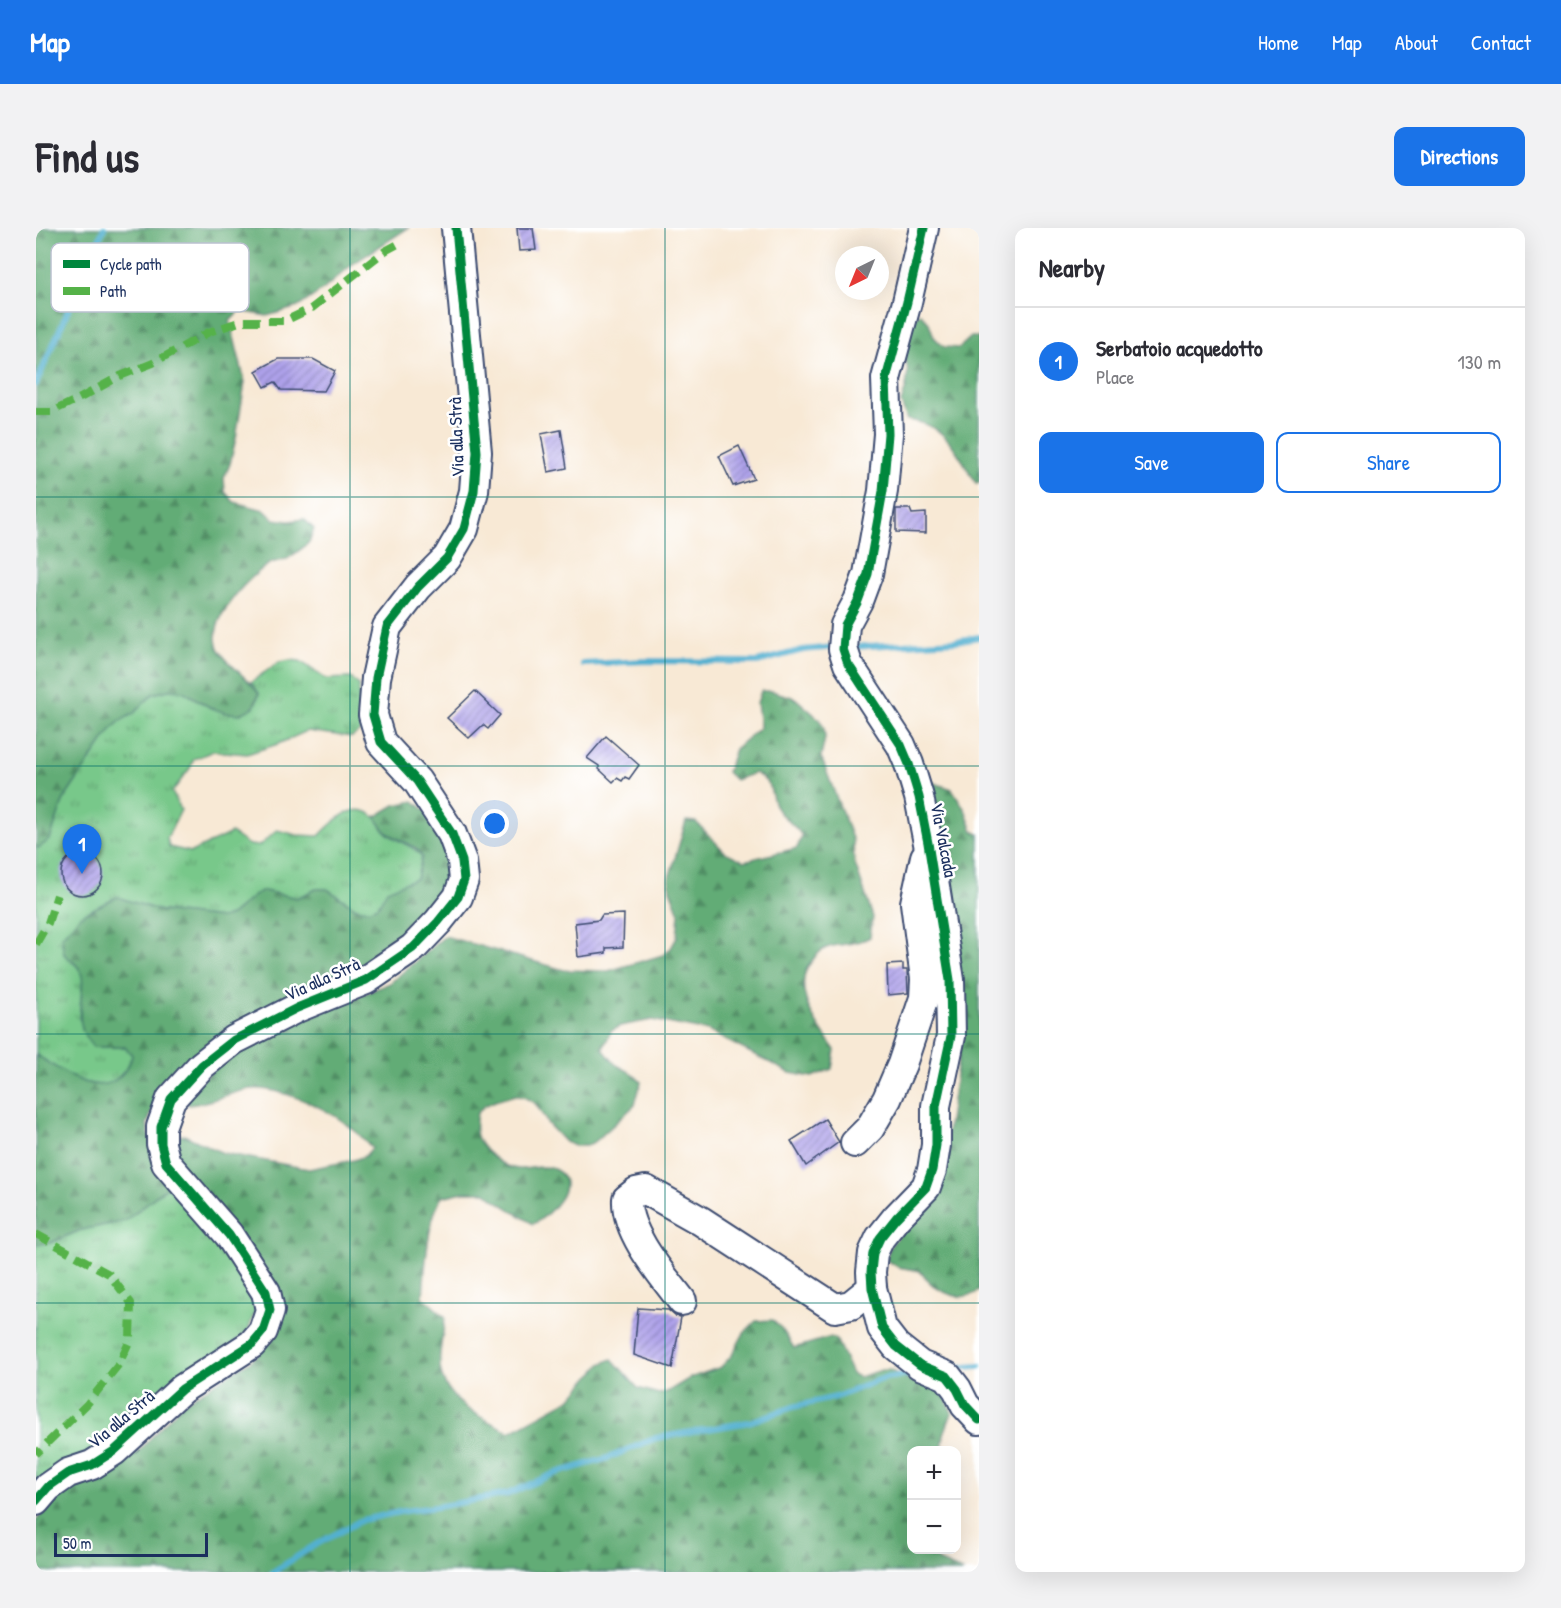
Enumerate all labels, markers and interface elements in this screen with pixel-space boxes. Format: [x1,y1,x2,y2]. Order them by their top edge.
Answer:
text: Map [30,23,70,61]
text: Home [1258,28,1299,57]
text: Map [1332,28,1362,57]
text: About [1395,28,1438,57]
text: Contact [1471,28,1531,57]
button: Directions [1394,127,1525,186]
text: Find us [36,128,139,185]
legend [51,243,249,312]
north arrow [835,246,889,300]
text: Nearby [1039,250,1105,285]
text: Cycle path [100,253,162,275]
text: Path [100,280,126,302]
text: Serbatoio acquedotto [1096,333,1263,363]
text: 1 [1055,348,1062,375]
text: 130 m [1458,348,1501,375]
text: Place [1096,363,1135,390]
street label: Via alla Strà [442,397,470,477]
button: Save [1039,432,1264,493]
button: Share [1276,432,1501,493]
street label: Via Valcada [925,801,963,879]
your location [480,809,509,838]
pin: 1 [62,824,102,874]
street label: Via alla Strà [280,951,364,1007]
street label: Via alla Strà [82,1384,160,1454]
map controls [907,1446,961,1554]
button: + [907,1446,961,1500]
button: − [907,1500,961,1554]
scale bar [54,1530,208,1558]
text: 50 m [63,1532,92,1554]

